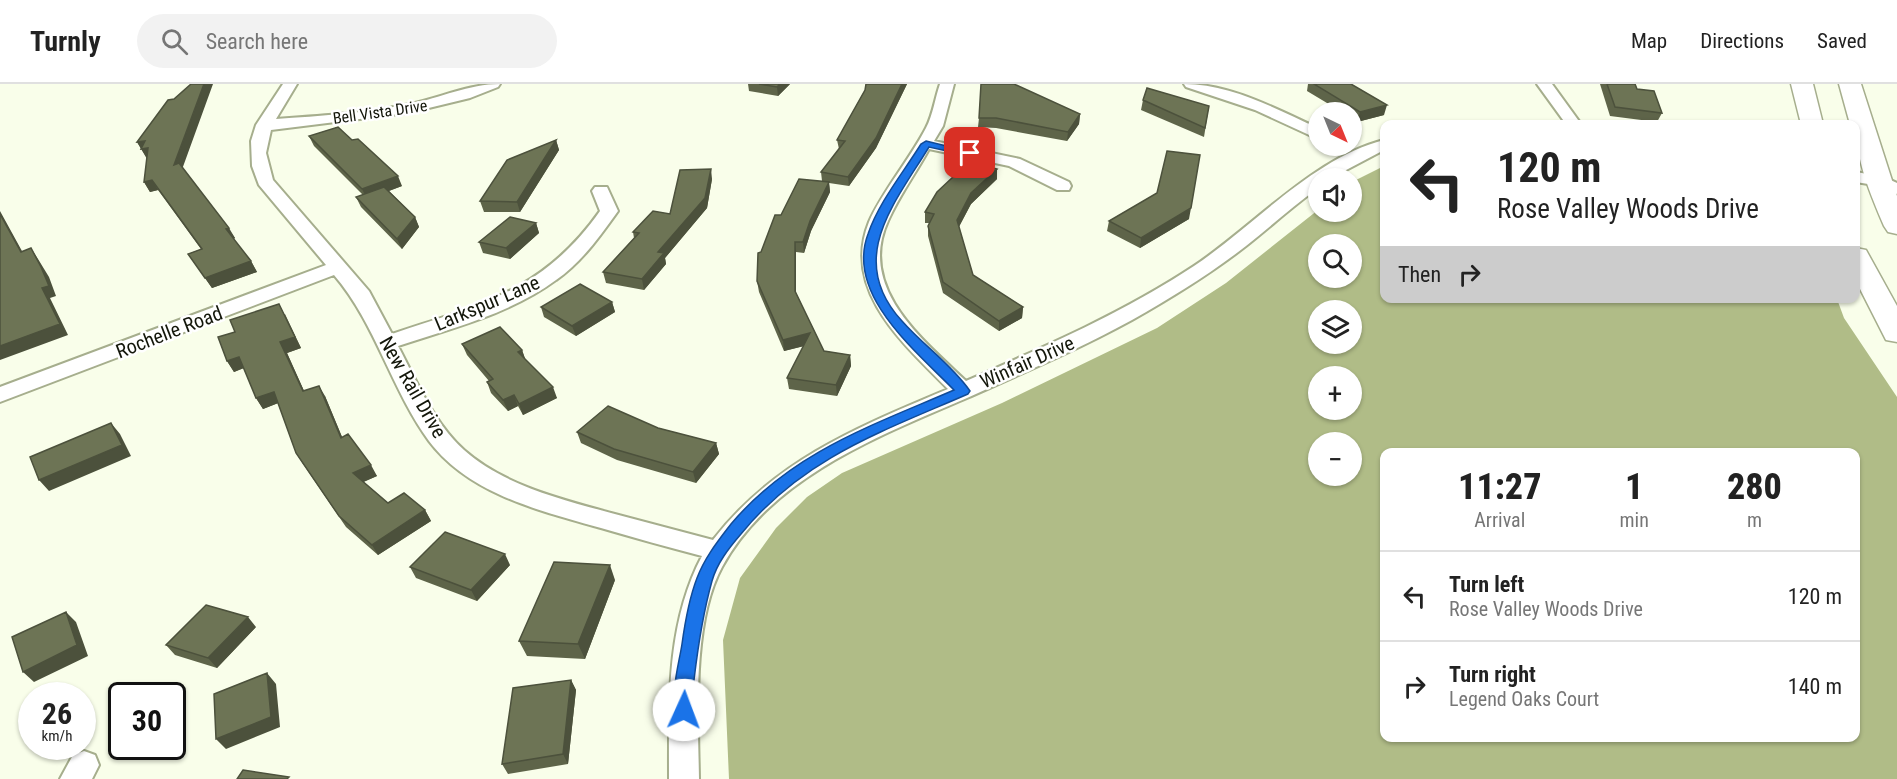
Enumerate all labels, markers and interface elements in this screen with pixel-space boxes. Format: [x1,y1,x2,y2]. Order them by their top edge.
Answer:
search box [137,14,557,68]
text: Turnly [30,25,101,58]
icon: search [158,25,191,58]
text: Search here [206,29,308,54]
text: Map [1631,29,1667,53]
text: Directions [1700,29,1784,53]
text: Saved [1817,29,1867,53]
street label: Bell Vista Drive [332,96,428,128]
north arrow [1308,102,1362,156]
map controls [1308,102,1362,486]
pin [944,127,995,178]
icon: arrive [953,136,986,169]
text: 120 m [1497,143,1602,192]
icon: left [1398,144,1476,222]
button: sound [1308,168,1362,222]
text: Rose Valley Woods Drive [1497,193,1759,225]
button: search [1308,234,1362,288]
icon: right [1453,258,1486,291]
text: Then [1398,262,1441,287]
street label: Larkspur Lane [431,270,543,336]
button: layers [1308,300,1362,354]
street label: Rochelle Road [112,301,226,363]
street label: Winfair Drive [976,331,1078,393]
street label: New Rail Drive [374,332,452,442]
button: + [1308,366,1362,420]
button: − [1308,432,1362,486]
text: 11:27 [1458,466,1541,508]
text: 1 [1625,466,1643,508]
text: 280 [1727,466,1782,508]
text: Arrival [1474,508,1525,532]
text: min [1620,508,1649,532]
text: m [1747,508,1762,532]
text: Turn left [1449,572,1524,597]
icon: left [1398,580,1431,613]
text: 120 m [1788,584,1842,609]
text: Rose Valley Woods Drive [1449,597,1643,621]
text: Turn right [1449,662,1536,687]
icon: right [1398,670,1431,703]
text: 140 m [1788,674,1842,699]
position arrow [652,678,716,742]
speed limit sign: 30 [108,682,186,760]
text: Legend Oaks Court [1449,687,1599,711]
text: 26 [42,696,72,731]
text: km/h [42,727,72,745]

